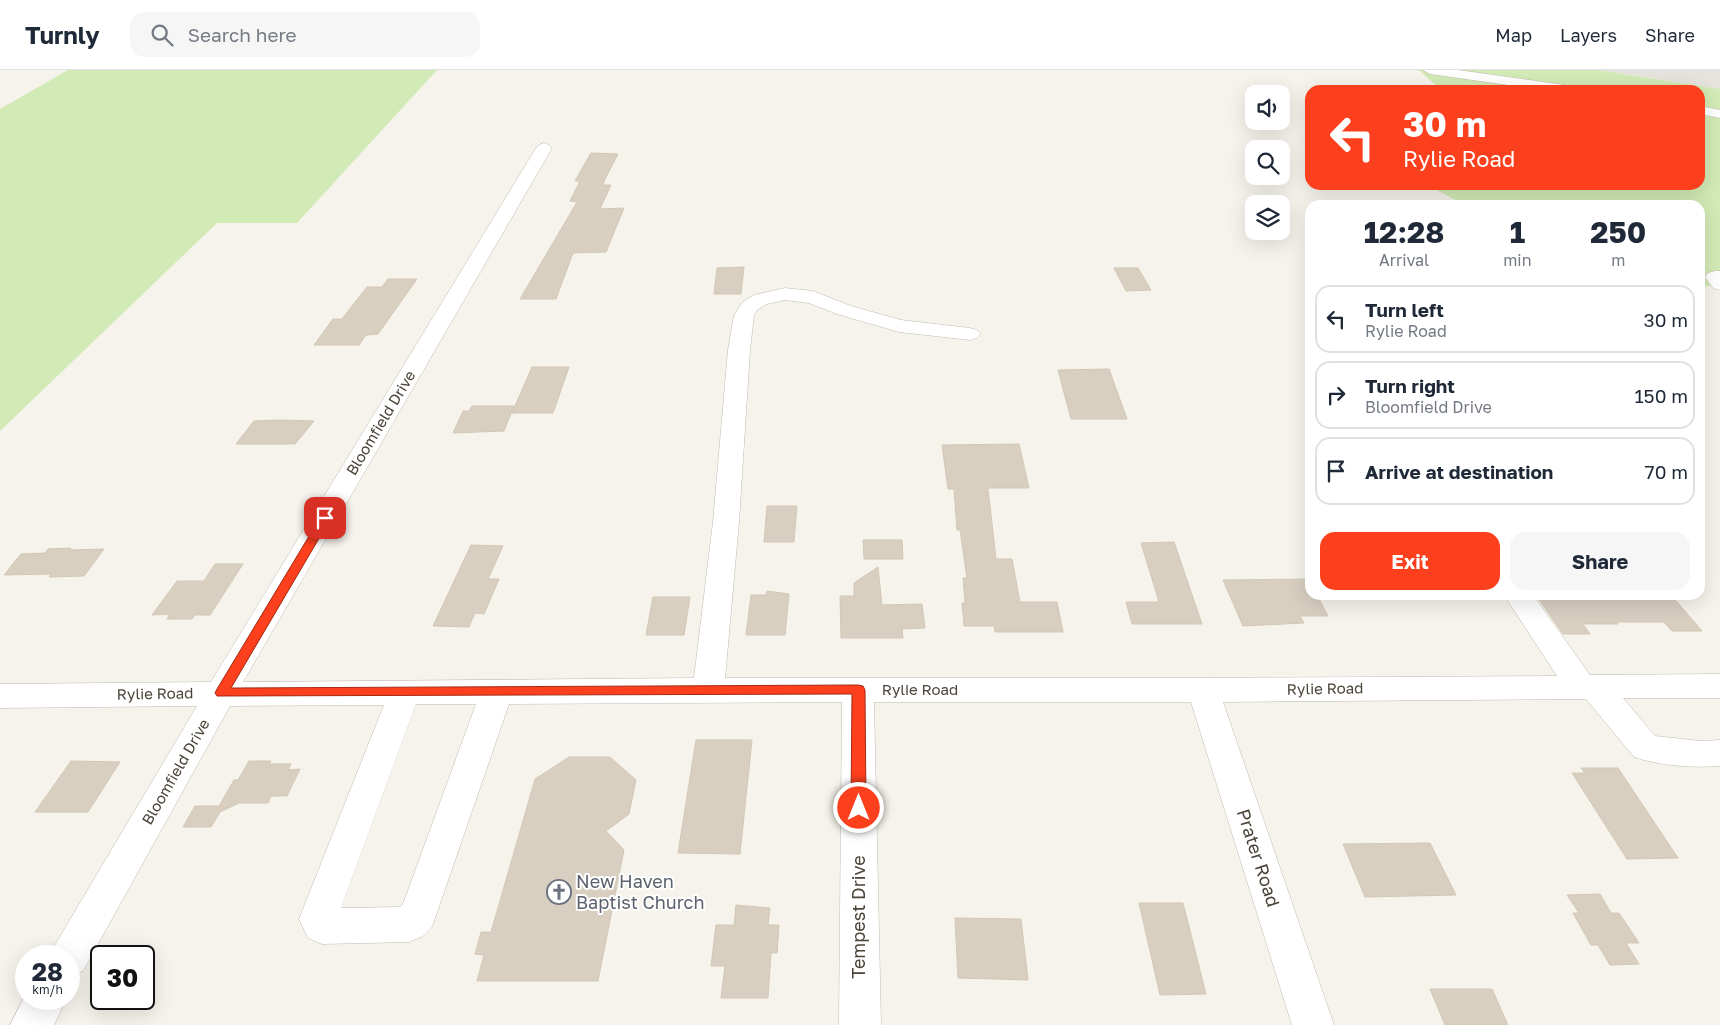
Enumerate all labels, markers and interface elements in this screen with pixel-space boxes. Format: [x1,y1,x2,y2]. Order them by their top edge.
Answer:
search box [130,12,480,57]
text: Turnly [25,20,100,49]
icon: search [148,21,176,49]
text: Search here [188,23,297,46]
text: Map [1495,24,1532,46]
text: Layers [1560,24,1617,46]
text: Share [1645,24,1695,46]
map controls [1245,85,1290,240]
button: sound [1245,85,1290,130]
text: 30 m [1403,103,1486,145]
icon: left [1320,105,1385,170]
button: search [1245,140,1290,185]
text: Rylie Road [1403,145,1515,172]
button: layers [1245,195,1290,240]
text: 12:28 [1364,214,1445,250]
text: 1 [1510,214,1525,250]
text: 250 [1590,214,1646,250]
text: Arrival [1379,250,1429,270]
text: min [1503,250,1532,270]
text: m [1611,250,1625,270]
text: Turn left [1365,298,1444,321]
icon: left [1322,305,1350,333]
text: 30 m [1644,308,1688,331]
text: Rylie Road [1365,321,1447,341]
street label: Bloomfield Drive [342,367,419,478]
text: Turn right [1365,374,1455,397]
icon: right [1322,381,1350,409]
text: 150 m [1634,384,1688,407]
text: Bloomfield Drive [1365,397,1492,417]
icon: arrive [1322,457,1350,485]
text: Arrive at destination [1365,460,1553,483]
text: 70 m [1645,460,1688,483]
pin [304,497,346,539]
icon: arrive [311,504,339,532]
button: Exit [1320,532,1500,590]
button: Share [1510,532,1690,590]
street label: Rylie Road [1287,678,1363,698]
street label: Rylie Road [882,680,958,698]
street label: Rylie Road [117,683,193,703]
street label: Bloomfield Drive [138,715,213,828]
position arrow [832,781,884,833]
street label: Prater Road [1233,806,1285,910]
street label: Tempest Drive [847,855,869,979]
place label: New Haven Baptist Church [576,870,704,913]
church icon: New Haven Baptist Church [546,879,572,905]
speed limit sign: 30 [90,945,155,1010]
text: 28 [32,956,63,987]
text: km/h [32,982,63,997]

